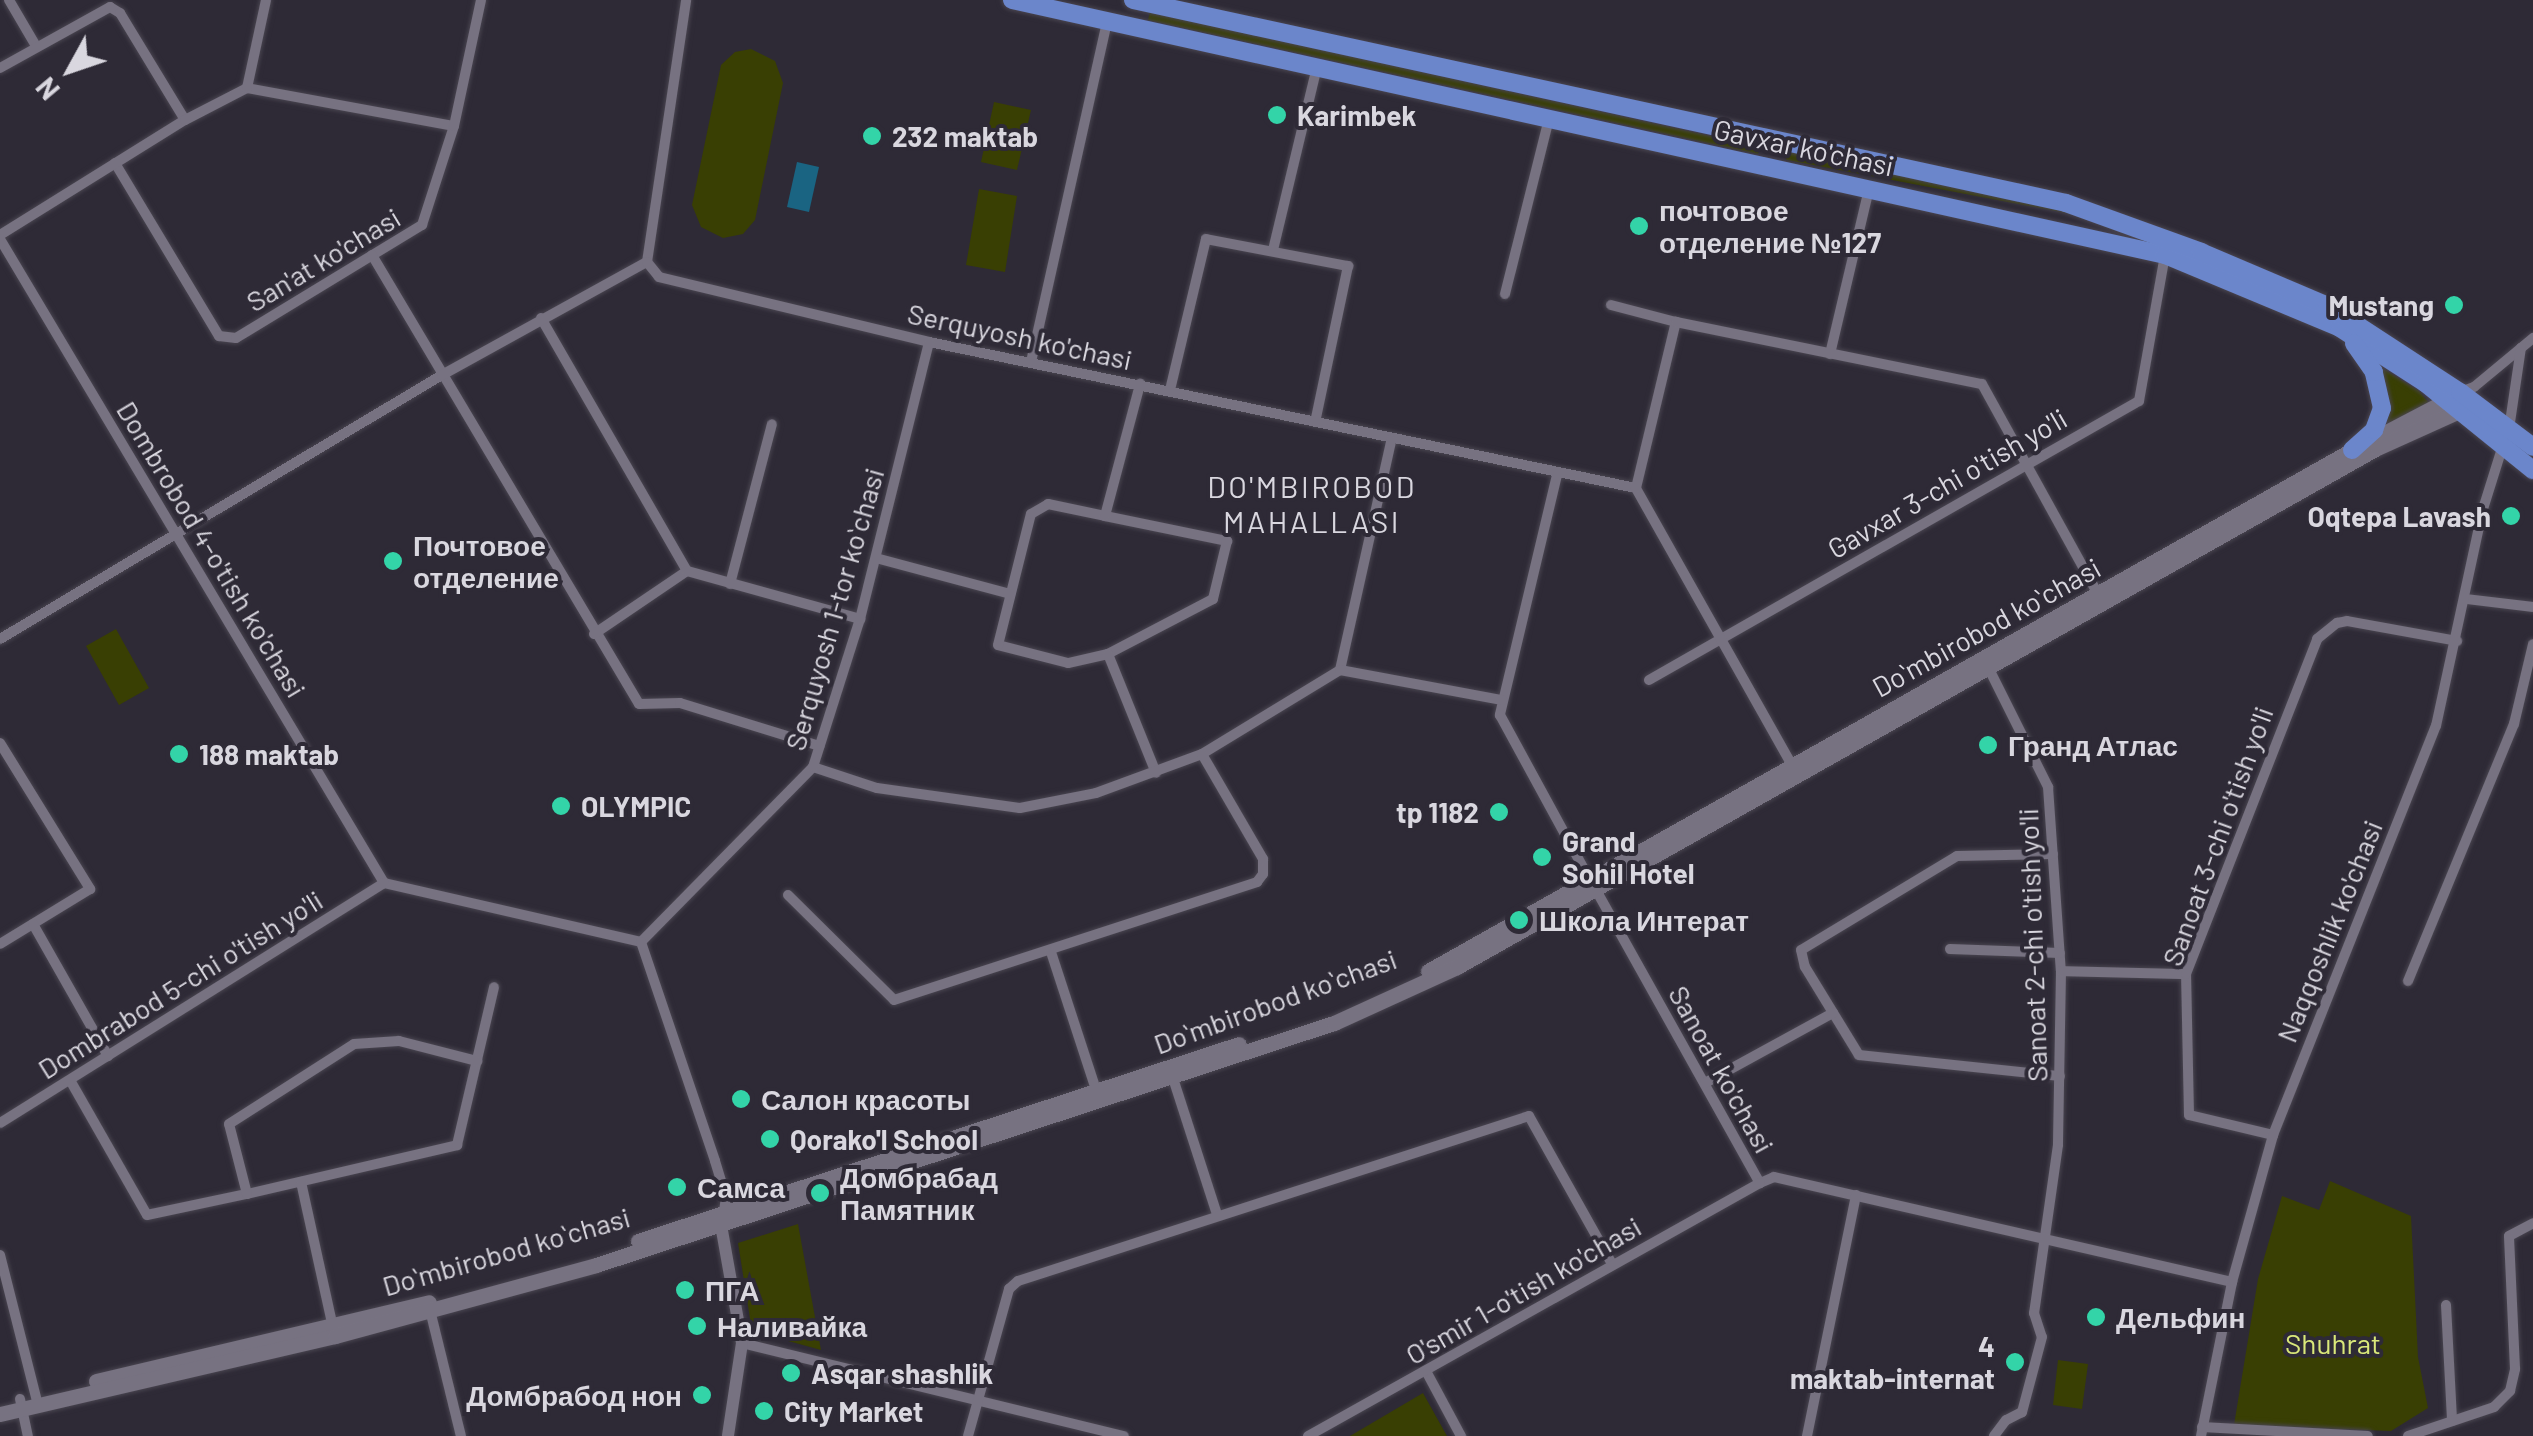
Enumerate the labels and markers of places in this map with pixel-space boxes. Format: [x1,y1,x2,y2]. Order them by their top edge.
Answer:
place label: Karimbek [1297,98,1417,132]
marker: Karimbek [1266,104,1288,126]
place label: 232 maktab [892,119,1038,153]
marker: 232 maktab [861,125,883,147]
place label: почтовое отделение №127 [1659,193,1881,259]
marker: почтовое отделение №127 [1628,215,1650,237]
place label: Mustang [2328,288,2434,322]
marker: Mustang [2443,294,2465,316]
place label: Oqtepa Lavash [2308,499,2491,533]
marker: Oqtepa Lavash [2500,505,2522,527]
place label: Почтовое отделение [413,528,559,594]
marker: Почтовое отделение [382,550,404,572]
place label: Гранд Атлас [2008,728,2178,762]
marker: Гранд Атлас [1977,734,1999,756]
place label: 188 maktab [199,737,339,771]
marker: 188 maktab [168,743,190,765]
place label: OLYMPIC [581,789,691,823]
marker: OLYMPIC [550,795,572,817]
place label: tp 1182 [1396,795,1479,829]
marker: tp 1182 [1488,801,1510,823]
place label: Grand Sohil Hotel [1562,824,1694,890]
marker: Grand Sohil Hotel [1531,846,1553,868]
place label: Школа Интерат [1539,903,1749,937]
marker: Школа Интерат [1508,909,1530,931]
place label: Салон красоты [761,1082,970,1116]
marker: Салон красоты [730,1088,752,1110]
place label: Qorako'l School [790,1122,978,1156]
marker: Qorako'l School [759,1128,781,1150]
place label: Домбрабад Памятник [840,1160,998,1226]
place label: Самса [697,1170,785,1204]
marker: Самса [666,1176,688,1198]
marker: Домбрабад Памятник [809,1182,831,1204]
place label: ПГА [705,1273,759,1307]
marker: ПГА [674,1279,696,1301]
place label: Дельфин [2116,1300,2245,1334]
marker: Дельфин [2085,1306,2107,1328]
place label: Наливайка [717,1309,867,1343]
marker: Наливайка [686,1315,708,1337]
place label: 4 maktab-internat [1790,1329,1995,1395]
marker: 4 maktab-internat [2004,1351,2026,1373]
place label: Asqar shashlik [811,1356,993,1390]
marker: Asqar shashlik [780,1362,802,1384]
place label: Домбрабод нон [466,1378,682,1412]
marker: Домбрабод нон [691,1384,713,1406]
place label: City Market [784,1394,923,1428]
marker: City Market [753,1400,775,1422]

